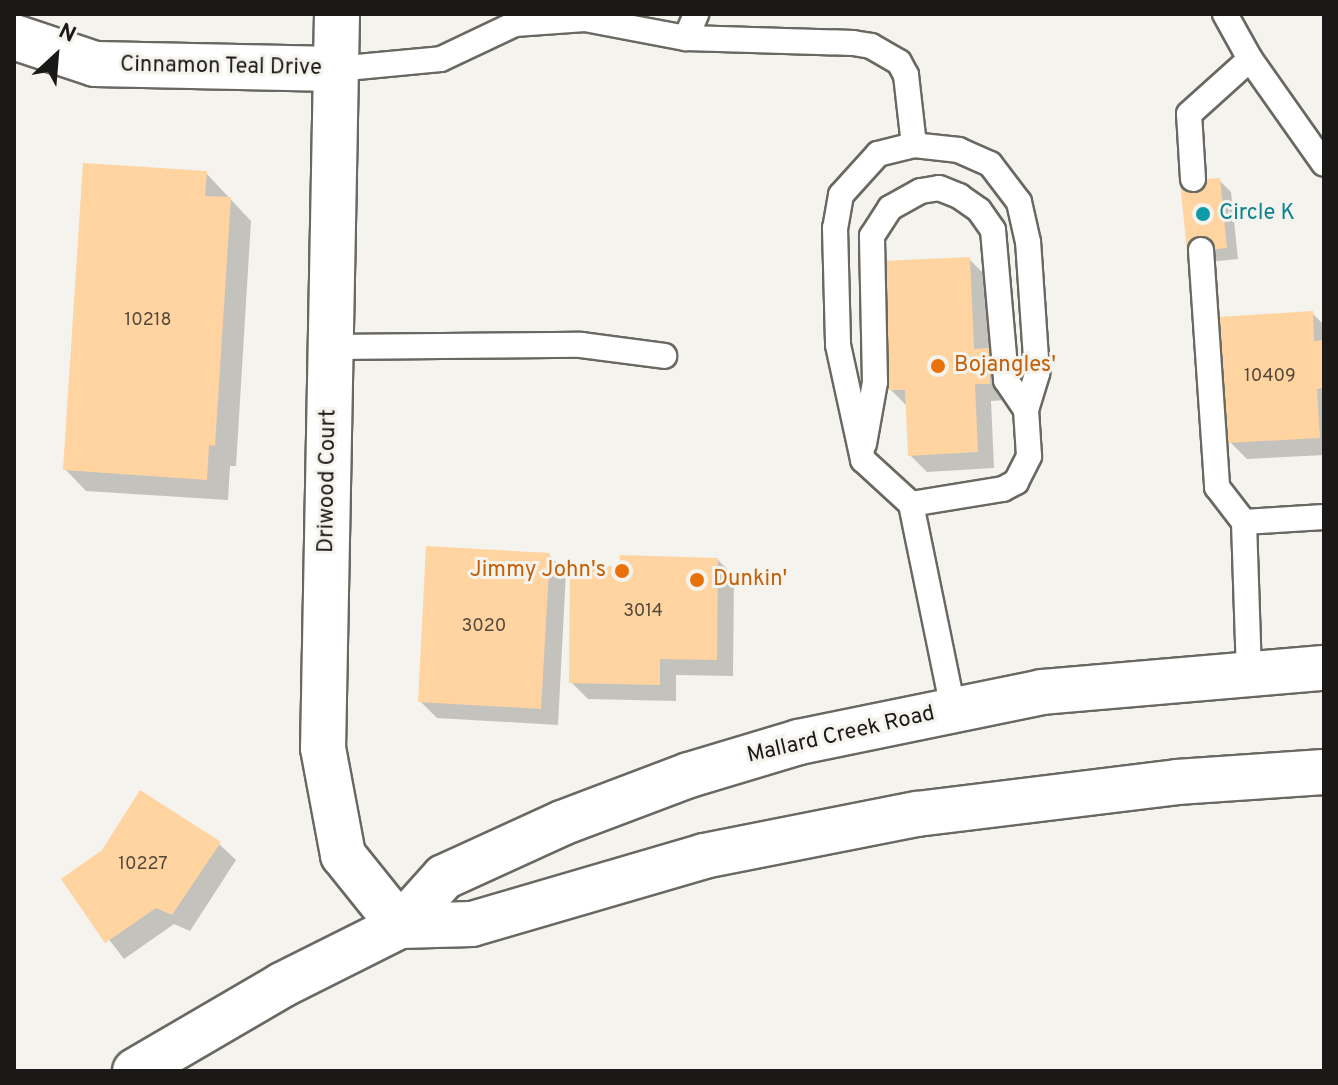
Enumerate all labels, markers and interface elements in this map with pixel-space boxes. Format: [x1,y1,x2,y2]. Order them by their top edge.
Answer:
north arrow [16,16,96,96]
text: N [54,18,80,50]
street label: Cinnamon Teal Drive [119,52,323,82]
place label: Circle K [1219,201,1295,227]
marker: Circle K [1194,205,1212,223]
house number: 10218 [125,310,171,332]
place label: Bojangles' [954,353,1056,379]
marker: Bojangles' [929,357,947,375]
house number: 10409 [1244,366,1296,388]
street label: Driwood Court [314,409,342,553]
place label: Jimmy John's [470,558,606,584]
marker: Jimmy John's [613,562,631,580]
place label: Dunkin' [713,567,787,593]
marker: Dunkin' [688,571,706,589]
house number: 3014 [623,601,663,623]
house number: 3020 [462,616,506,638]
street label: Mallard Creek Road [745,701,937,769]
house number: 10227 [118,854,168,876]

